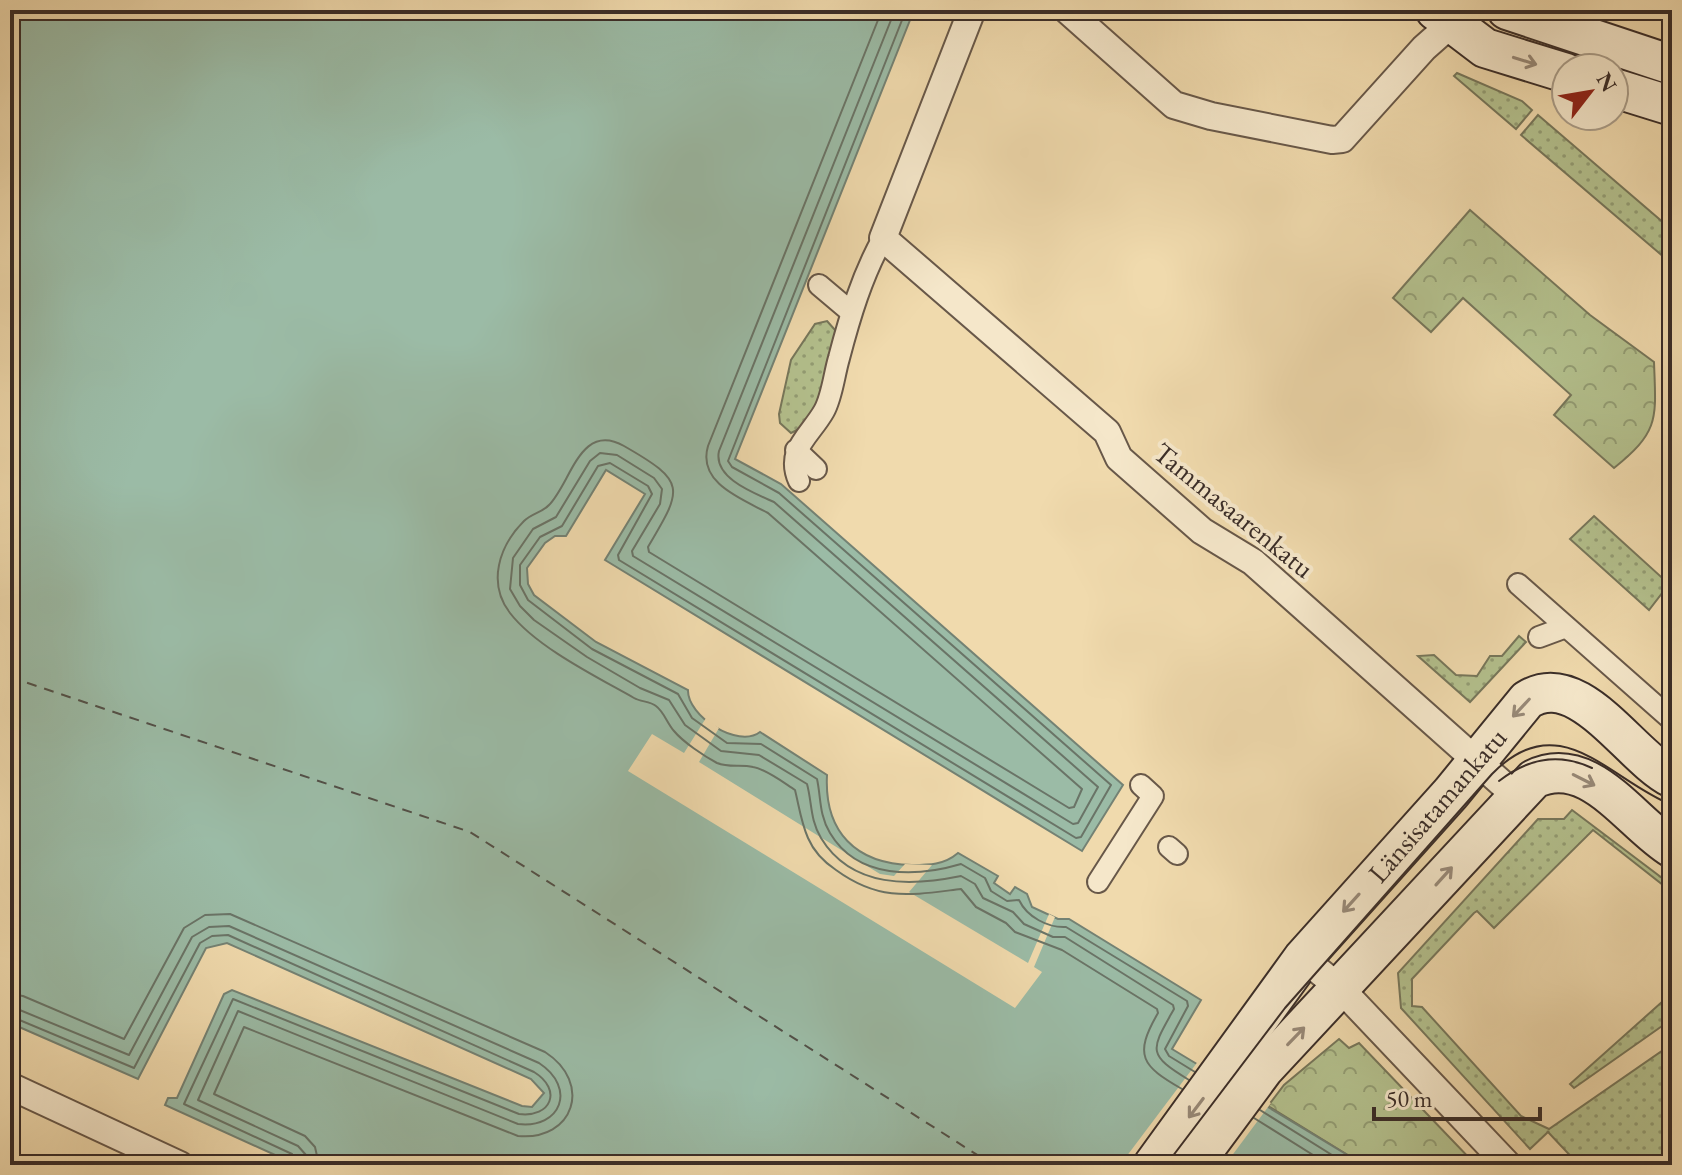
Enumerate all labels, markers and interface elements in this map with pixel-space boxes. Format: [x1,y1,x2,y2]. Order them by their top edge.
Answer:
north arrow [1550,52,1630,132]
one-way arrow [1513,54,1538,69]
text: N [1590,67,1624,97]
street label: Tammasaarenkatu [1146,434,1322,586]
one-way arrow [1512,698,1531,718]
street label: Länsisatamankatu [1360,720,1514,890]
one-way arrow [1572,772,1596,788]
one-way arrow [1434,866,1453,887]
one-way arrow [1343,893,1361,913]
one-way arrow [1286,1027,1305,1046]
scale bar [1374,1071,1540,1121]
text: 50 m [1386,1083,1433,1114]
one-way arrow [1188,1097,1205,1118]

